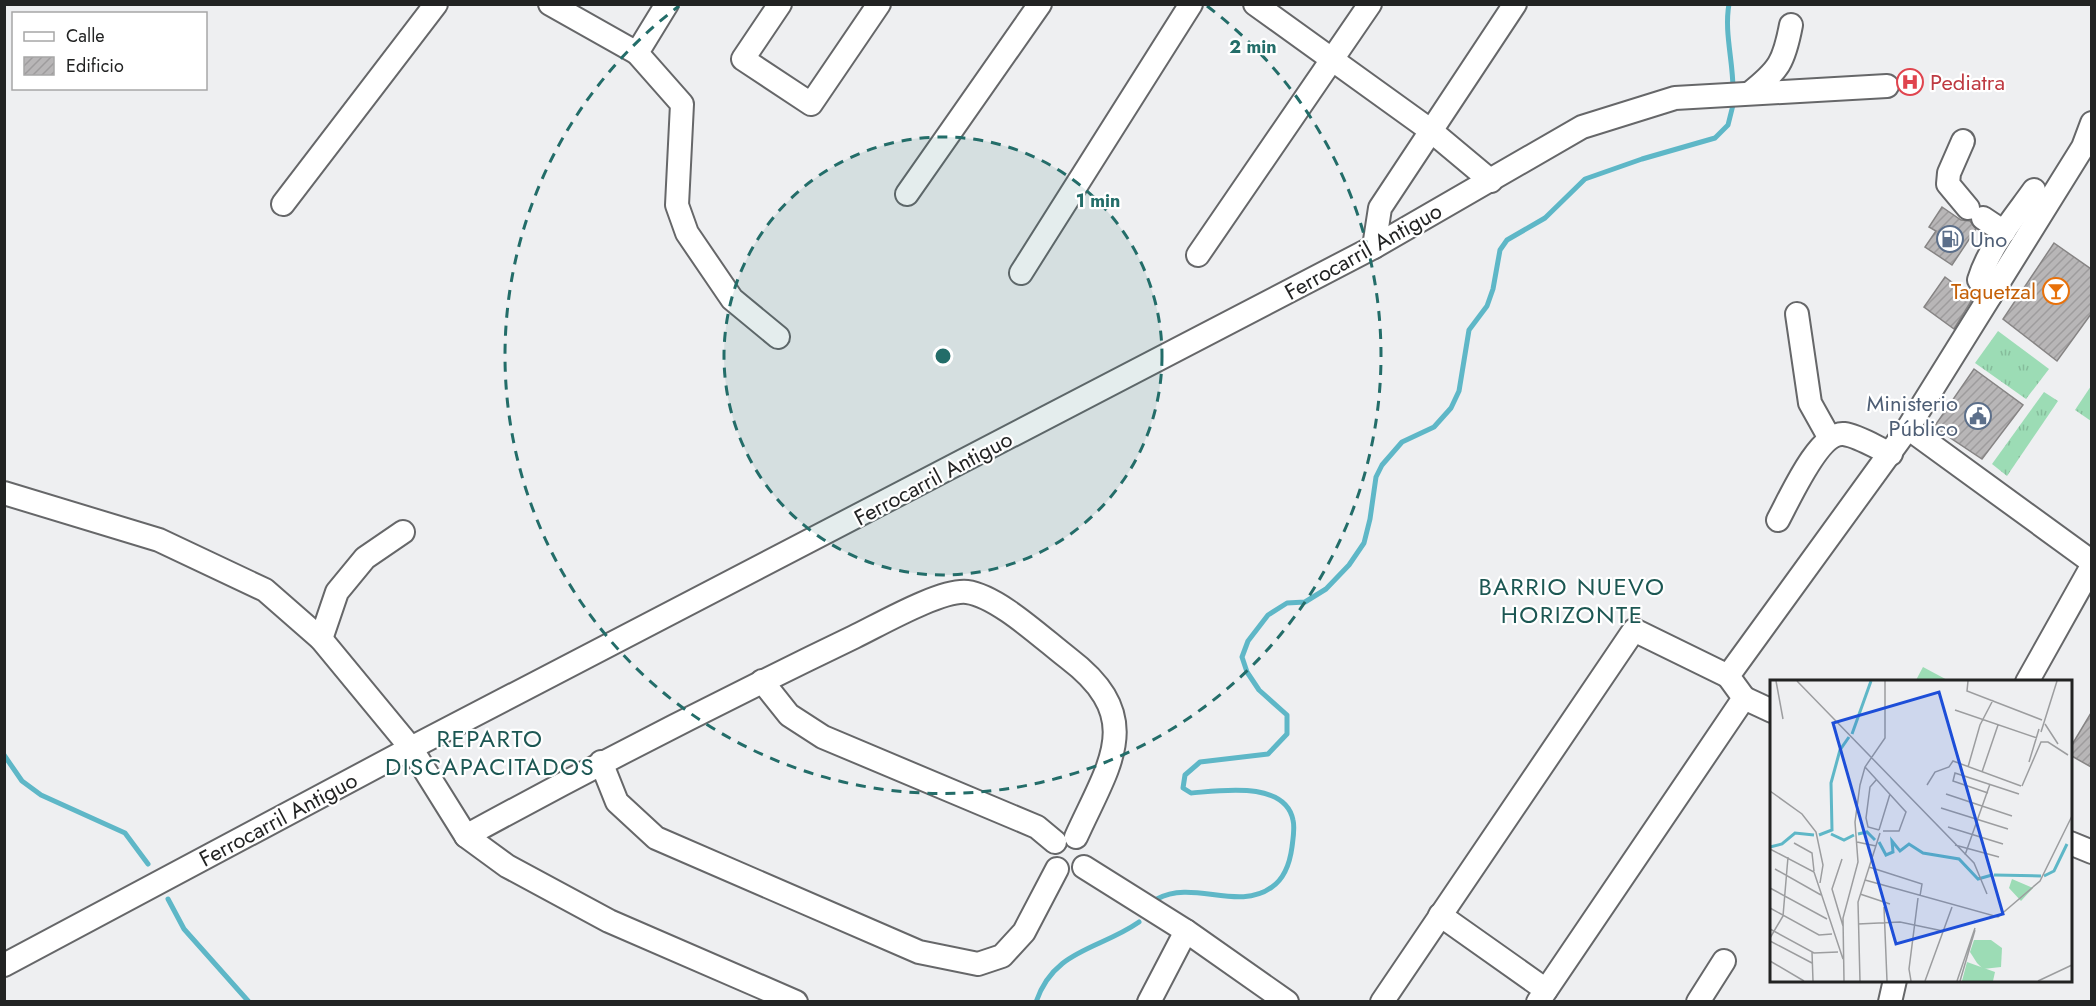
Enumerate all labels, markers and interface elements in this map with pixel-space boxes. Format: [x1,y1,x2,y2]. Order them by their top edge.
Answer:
legend [12,12,207,90]
text: Calle [66,23,105,49]
text: 2 min [1229,34,1277,60]
text: Edificio [66,53,124,79]
place label: Pediatra [1930,66,2005,98]
hospital icon: Pediatra [1895,67,1925,97]
text: 1 min [1076,188,1120,214]
street label: Ferrocarril Antiguo [1279,195,1447,307]
place label: Uno [1970,223,2007,255]
fuel station icon: Uno [1935,224,1965,254]
place label: Taquetzal [1951,275,2036,307]
bar icon: Taquetzal [2041,276,2071,306]
centre of rings [933,346,953,366]
place label: Ministerio Público [1866,387,1958,444]
public building icon: Ministerio Público [1963,401,1993,431]
street label: Ferrocarril Antiguo [848,423,1018,533]
district label: BARRIO NUEVO HORIZONTE [1478,569,1666,632]
inset map [1770,680,2072,982]
district label: REPARTO DISCAPACITADOS [385,721,595,784]
street label: Ferrocarril Antiguo [193,764,363,874]

